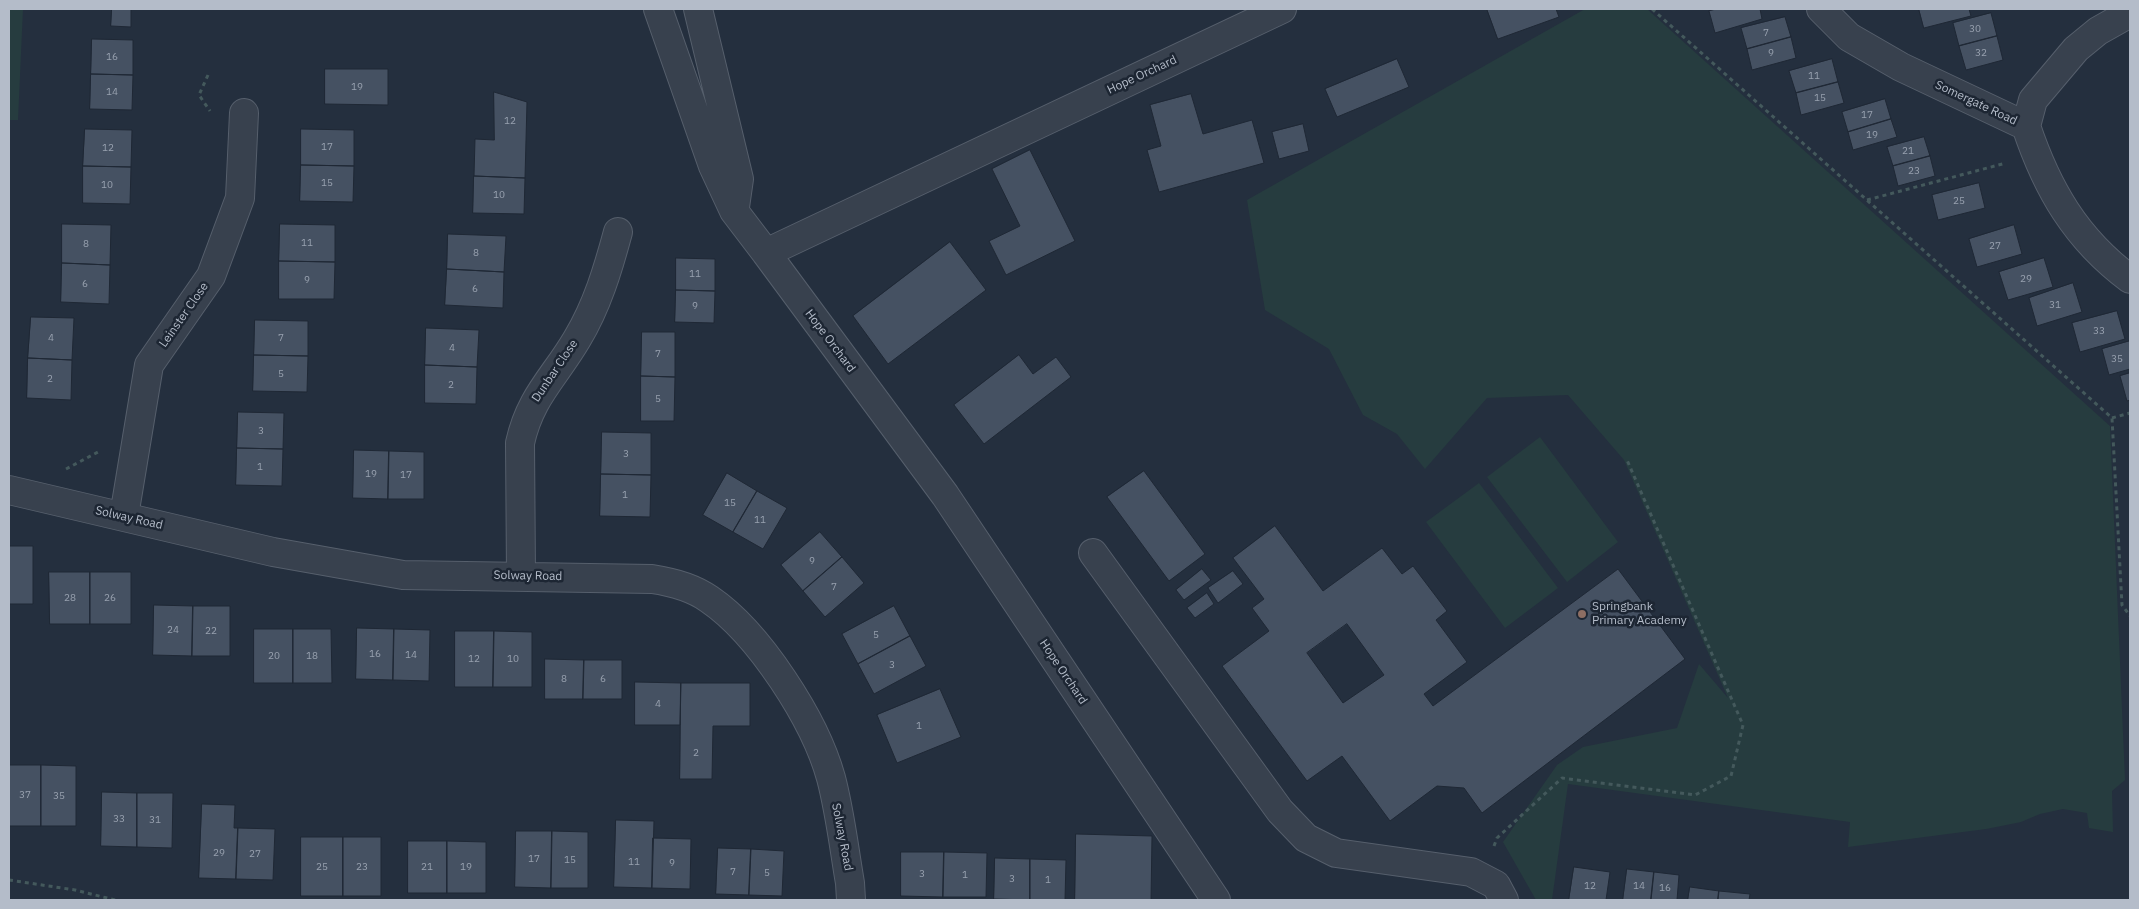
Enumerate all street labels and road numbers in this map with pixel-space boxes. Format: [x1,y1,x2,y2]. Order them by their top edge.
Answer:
street label: Hope Orchard [1105,53,1179,97]
street label: Somergate Road [1933,78,2019,128]
street label: Leinster Close [156,280,212,350]
street label: Hope Orchard [802,307,858,375]
street label: Dunbar Close [529,337,581,405]
street label: Solway Road [94,503,164,533]
street label: Solway Road [493,568,563,584]
street label: Hope Orchard [1036,637,1090,707]
street label: Solway Road [828,802,856,872]

